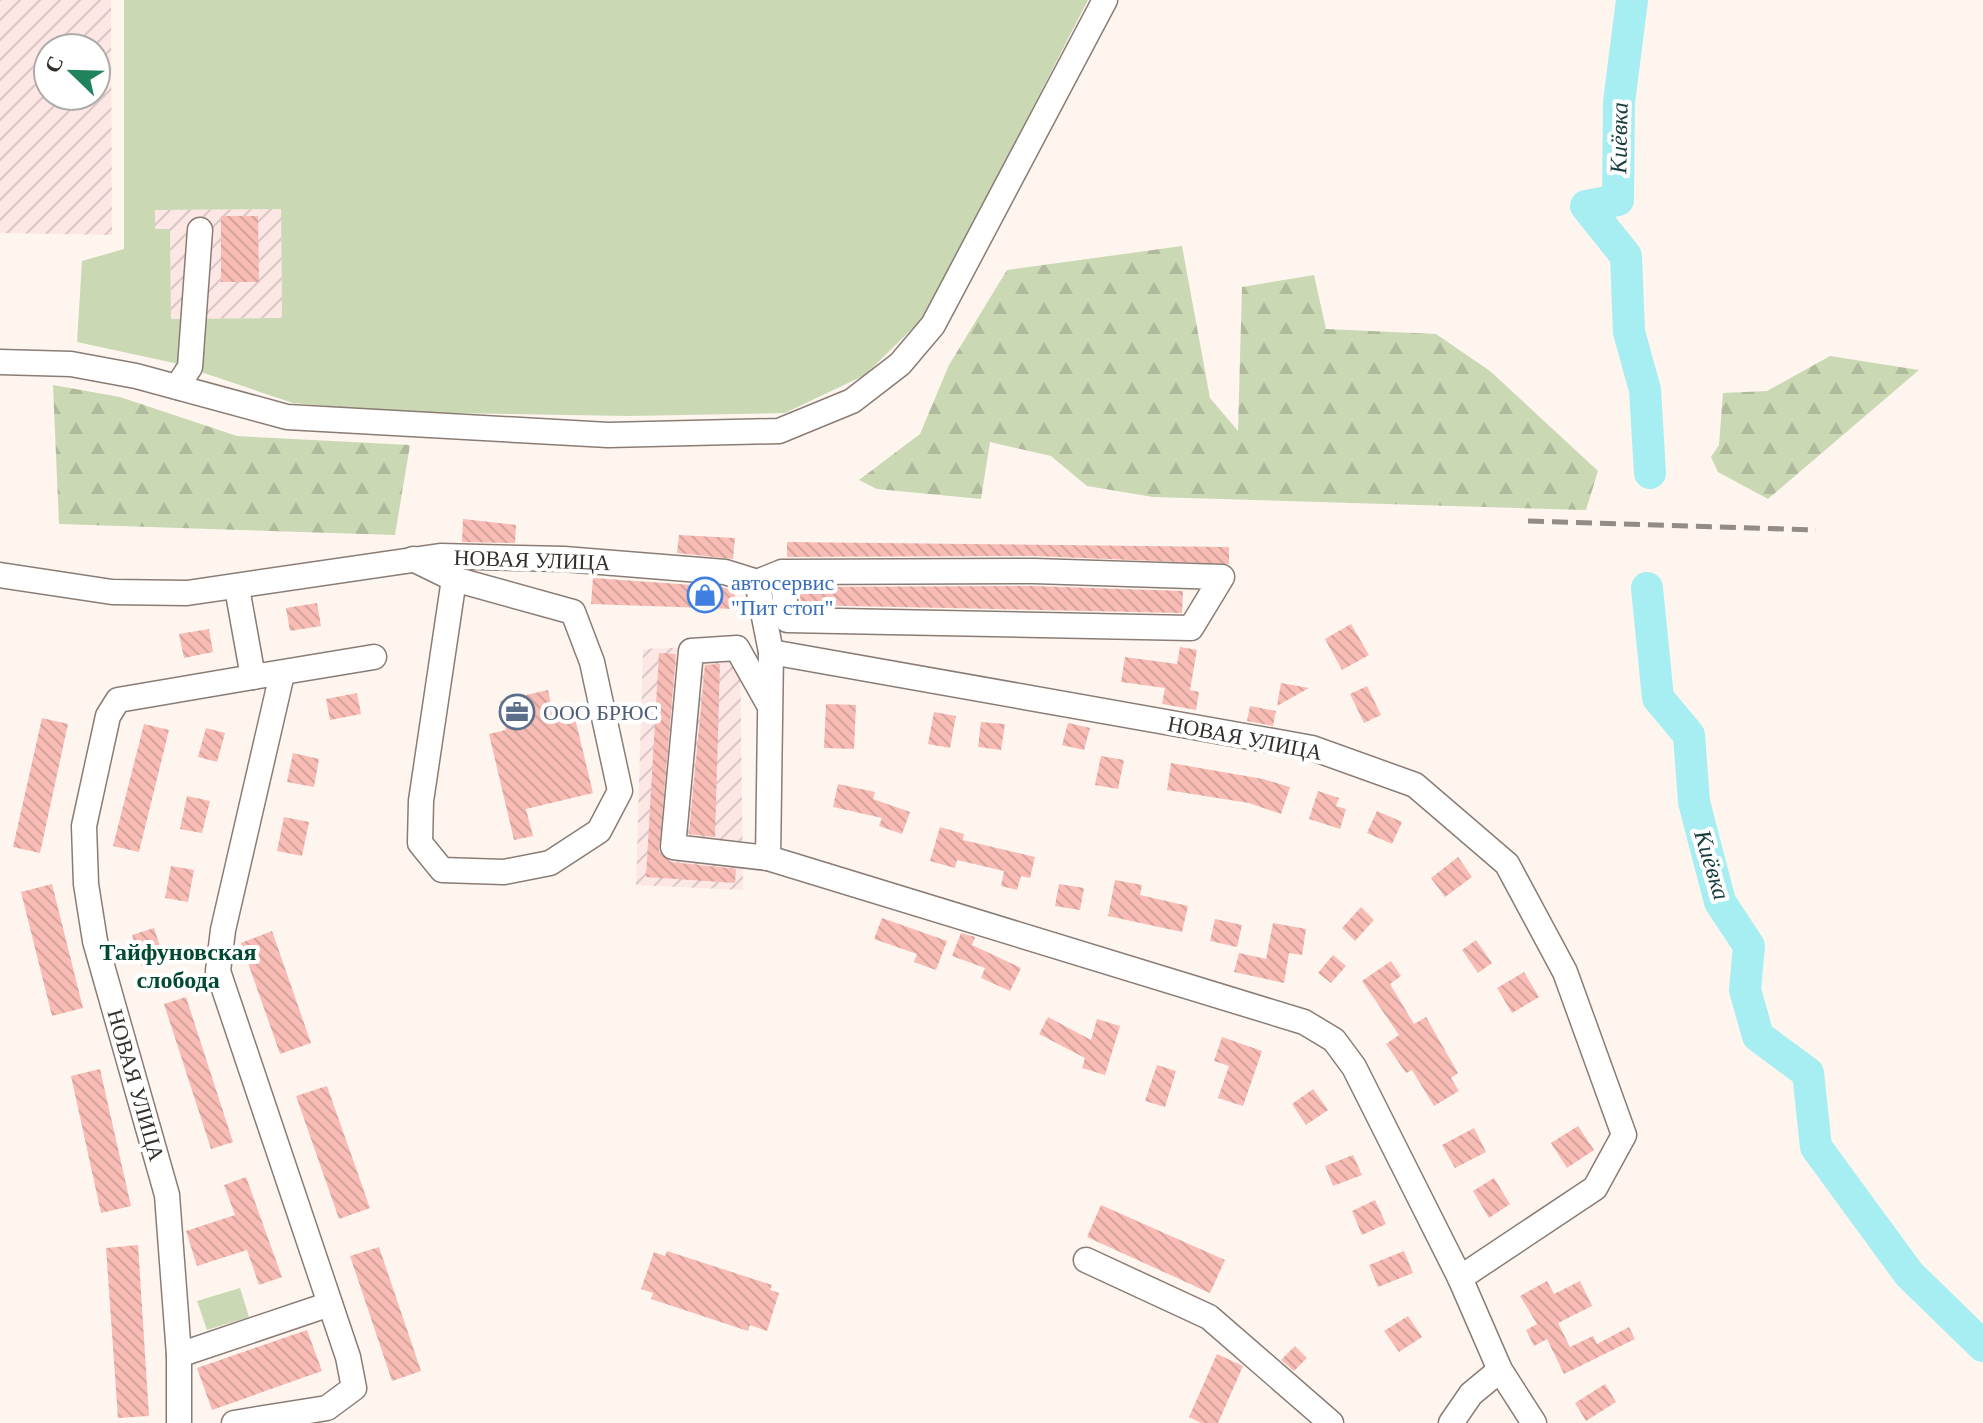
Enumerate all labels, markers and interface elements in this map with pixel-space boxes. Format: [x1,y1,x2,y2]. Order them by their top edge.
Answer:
north arrow [32,32,112,112]
text: С [39,52,69,77]
water label: Киёвка [1605,102,1633,175]
street label: НОВАЯ УЛИЦА [453,545,611,575]
place label: автосервис "Пит стоп" [731,570,834,620]
shop icon: автосервис "Пит стоп" [686,576,724,614]
office icon: ООО БРЮС [498,693,536,731]
place label: ООО БРЮС [543,700,658,725]
street label: НОВАЯ УЛИЦА [1166,711,1324,765]
water label: Киёвка [1689,826,1735,903]
district label: Тайфуновская слобода [100,939,256,993]
street label: НОВАЯ УЛИЦА [102,1006,170,1164]

